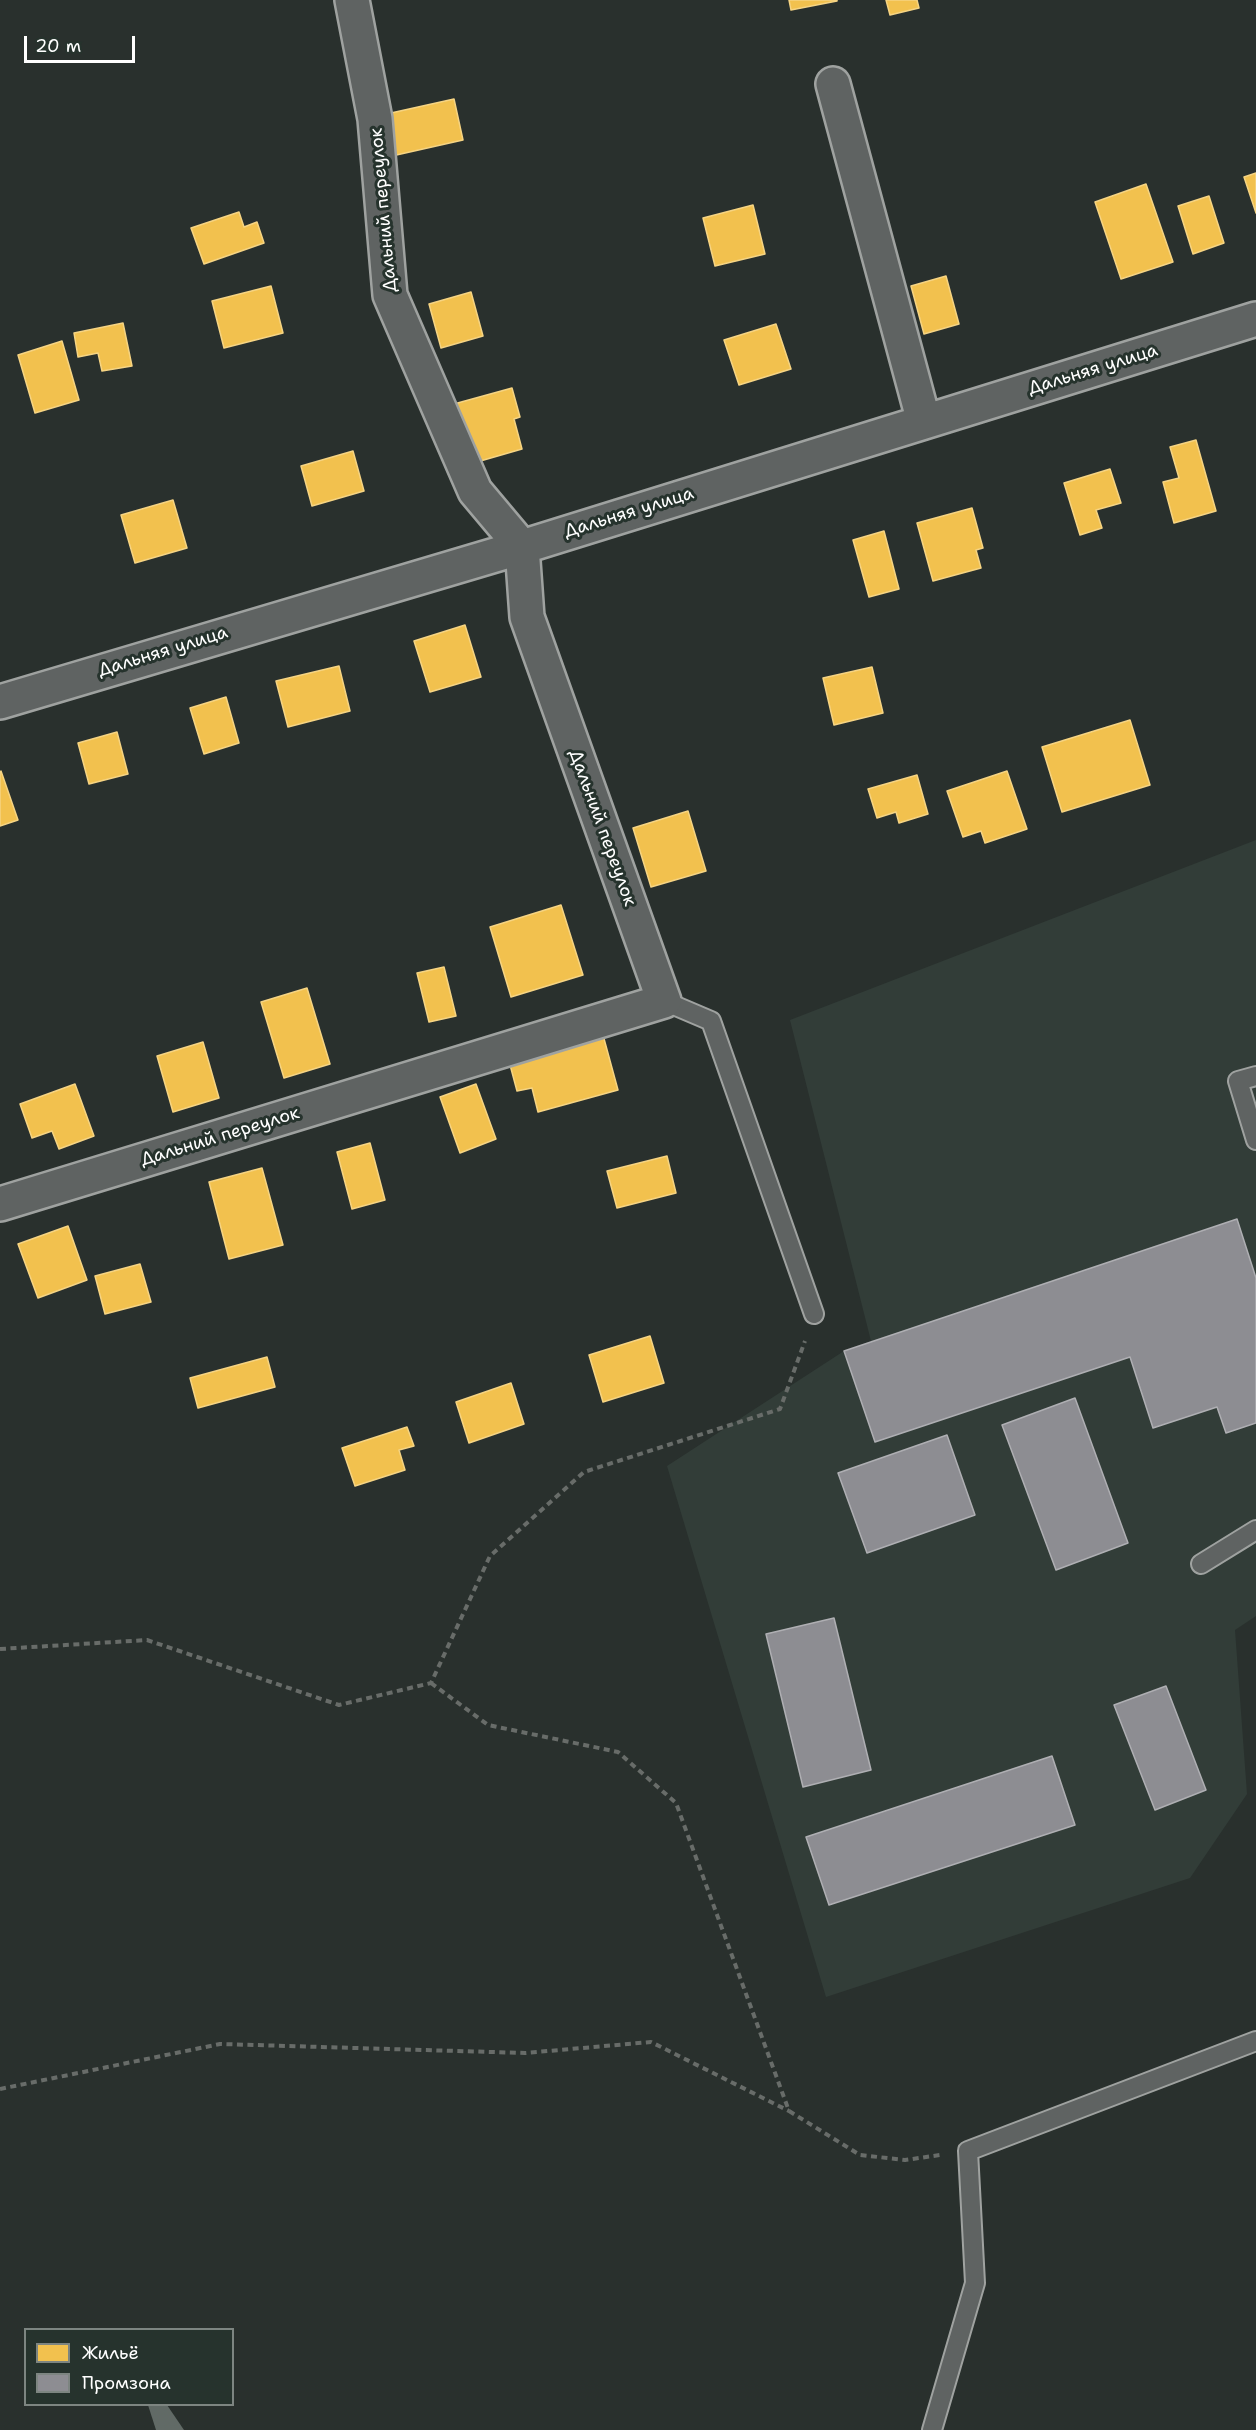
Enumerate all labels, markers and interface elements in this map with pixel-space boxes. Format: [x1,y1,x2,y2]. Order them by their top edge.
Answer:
scale bar [27,24,138,62]
text: 20 m [35,34,81,58]
street label: Дальний переулок [366,127,402,293]
street label: Дальняя улица [1025,340,1161,400]
street label: Дальняя улица [561,483,697,543]
street label: Дальняя улица [95,622,231,682]
street label: Дальний переулок [564,747,640,909]
street label: Дальний переулок [138,1103,302,1171]
legend [24,2328,234,2406]
text: Жильё [82,2341,139,2365]
text: Промзона [82,2371,171,2395]

